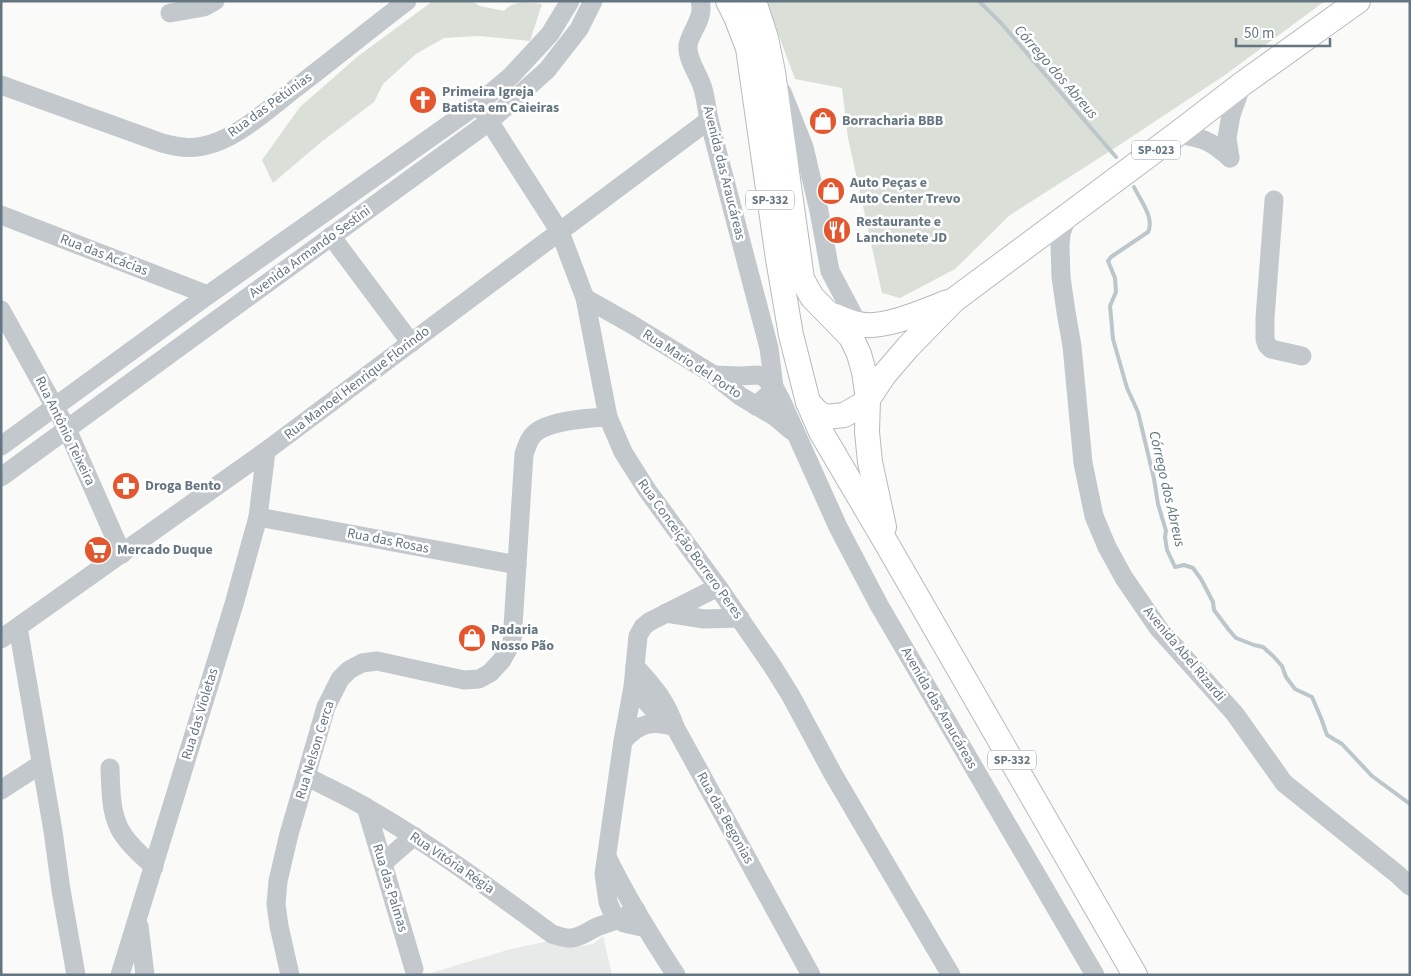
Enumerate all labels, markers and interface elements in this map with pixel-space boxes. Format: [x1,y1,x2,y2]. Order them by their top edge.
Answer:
scale bar [1236,15,1330,47]
water label: Córrego dos Abreus [1009,20,1103,124]
text: 50 m [1244,23,1274,44]
street label: Rua das Petúnias [224,68,316,142]
place label: Primeira Igreja Batista em Caieiras [442,82,559,118]
church icon: Primeira Igreja Batista em Caieiras [408,85,438,115]
street label: Avenida das Araucáreas [698,104,750,242]
shop icon: Borracharia BBB [808,106,838,136]
place label: Borracharia BBB [842,111,944,131]
road number: SP-023 [1132,140,1180,160]
place label: Auto Peças e Auto Center Trevo [849,173,961,209]
shop icon: Auto Peças e Auto Center Trevo [816,176,846,206]
road number: SP-332 [746,190,794,210]
street label: Avenida Armando Sestini [245,201,375,303]
place label: Restaurante e Lanchonete JD [856,212,947,248]
restaurant icon: Restaurante e Lanchonete JD [822,215,852,245]
street label: Rua das Acácias [57,229,151,281]
street label: Rua Manoel Henrique Florindo [280,322,434,444]
street label: Rua Mario del Porto [638,324,746,404]
street label: Rua Antônio Teixeira [30,373,100,489]
water label: Córrego dos Abreus [1143,429,1191,549]
pharmacy icon: Droga Bento [111,471,141,501]
street label: Rua Conceição Borrero Peres [632,475,748,623]
place label: Droga Bento [145,476,221,496]
street label: Rua das Rosas [345,523,431,559]
supermarket icon: Mercado Duque [83,535,113,565]
place label: Mercado Duque [117,540,213,560]
street label: Avenida Abel Rizardi [1138,602,1230,706]
place label: Padaria Nosso Pão [491,620,554,656]
shop icon: Padaria Nosso Pão [457,623,487,653]
street label: Avenida das Araucáreas [896,643,982,773]
street label: Rua das Violetas [177,666,223,762]
street label: Rua Nelson Cerca [291,698,339,802]
road number: SP-332 [988,750,1036,770]
street label: Rua das Begonias [691,768,759,868]
street label: Rua Vitória Régia [406,827,498,899]
street label: Rua das Palmas [367,841,413,935]

